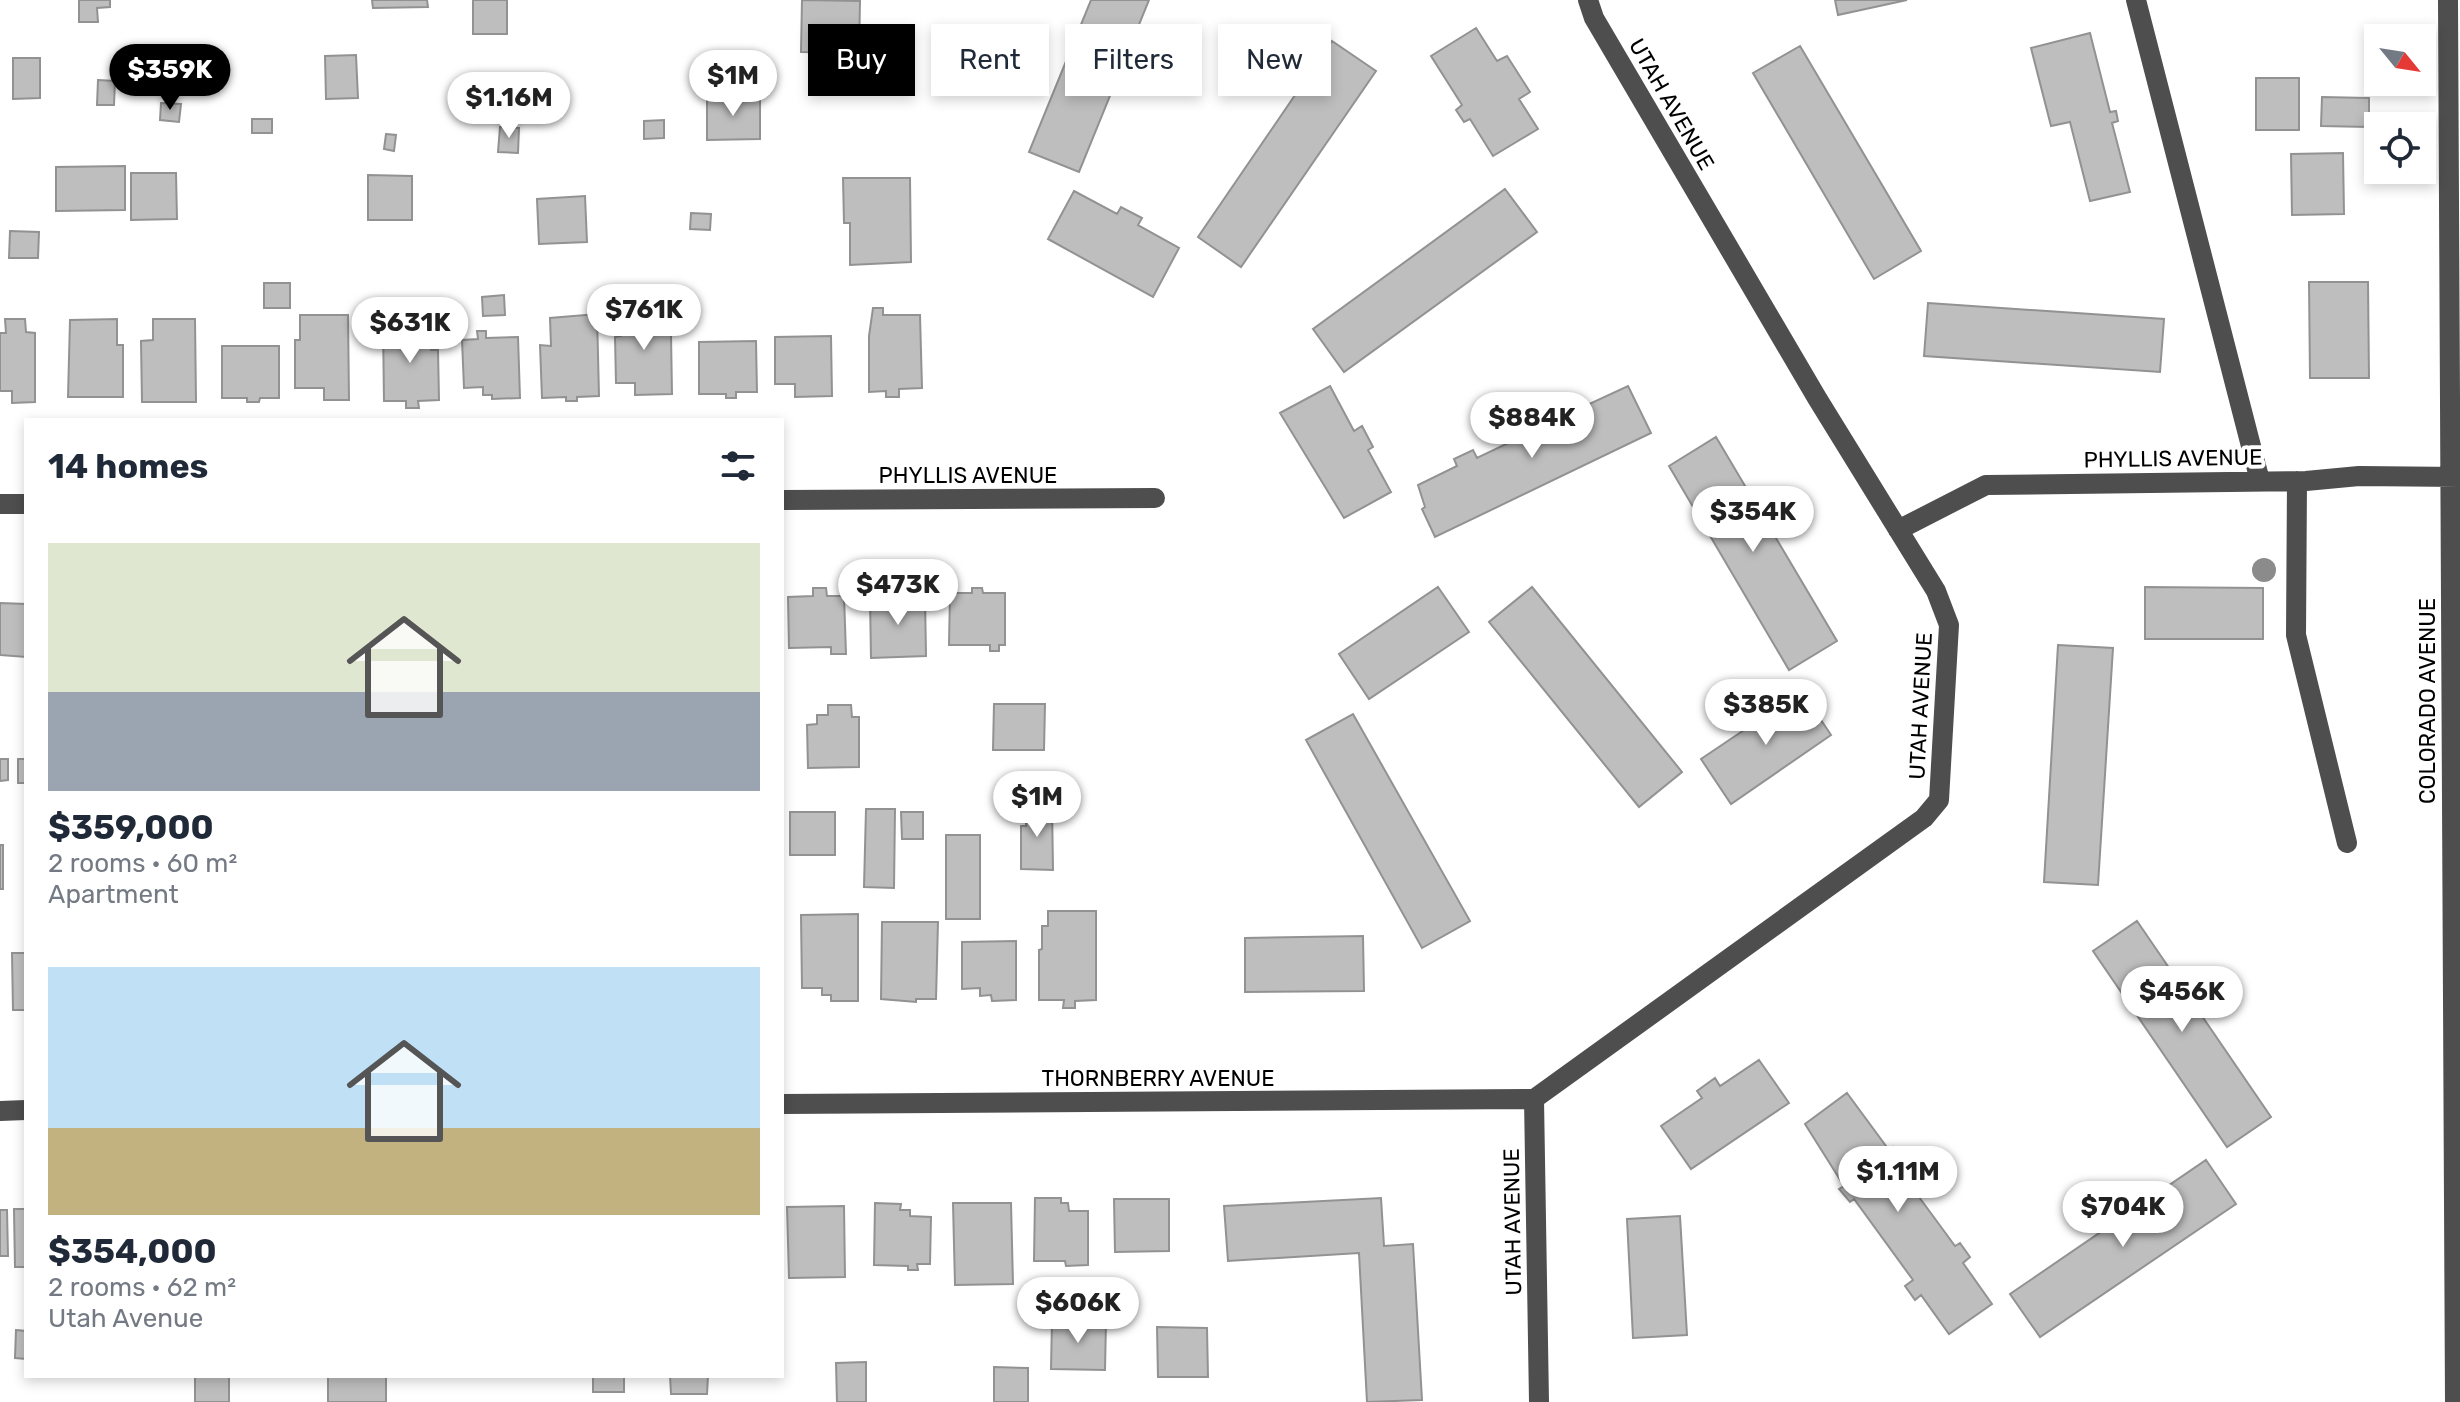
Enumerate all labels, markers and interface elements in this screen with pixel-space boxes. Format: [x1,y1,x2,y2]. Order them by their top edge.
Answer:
chip: Buy [808,24,915,96]
chip: Rent [931,24,1049,96]
chip: Filters [1065,24,1202,96]
chip: New [1218,24,1331,96]
north arrow [2364,24,2436,96]
map controls [2364,24,2436,184]
street label: UTAH AVENUE [1623,34,1720,175]
pin: $359K [114,44,226,112]
pin: $1M [694,50,772,118]
text: $359K [127,54,213,85]
text: $1M [707,60,759,91]
pin: $1.16M [444,72,574,140]
text: $1.16M [465,82,553,113]
button: locate [2364,112,2436,184]
pin: $761K [588,284,700,352]
text: $761K [605,294,683,325]
pin: $631K [354,297,466,365]
text: $631K [369,307,451,338]
pin: $884K [1476,392,1588,460]
text: $884K [1488,402,1576,433]
street label: PHYLLIS AVENUE [2083,443,2263,474]
icon: filters [716,444,760,488]
text: 14 homes [48,446,208,487]
street label: PHYLLIS AVENUE [879,462,1057,489]
pin: $354K [1697,486,1809,554]
text: $354K [1710,496,1796,527]
pin: $473K [842,559,954,627]
text: $473K [856,569,940,600]
icon: home [332,595,476,739]
street label: COLORADO AVENUE [2414,598,2441,804]
street label: UTAH AVENUE [1903,632,1938,780]
pin: $385K [1710,679,1822,747]
text: $385K [1723,689,1809,720]
pin: $1M [998,771,1076,839]
text: $1M [1011,781,1063,812]
text: $359,000 [48,807,214,848]
text: 2 rooms · 60 m² [48,848,237,879]
text: Apartment [48,879,179,910]
pin: $456K [2126,966,2238,1034]
text: $456K [2139,976,2225,1007]
icon: home [332,1019,476,1163]
street label: THORNBERRY AVENUE [1041,1065,1275,1092]
pin: $1.11M [1833,1146,1963,1214]
street label: UTAH AVENUE [1498,1148,1527,1296]
text: $1.11M [1856,1156,1940,1187]
pin: $704K [2067,1181,2179,1249]
text: $704K [2081,1191,2165,1222]
text: $354,000 [48,1231,217,1272]
text: 2 rooms · 62 m² [48,1272,236,1303]
pin: $606K [1022,1277,1134,1345]
text: $606K [1035,1287,1121,1318]
text: Utah Avenue [48,1303,203,1334]

